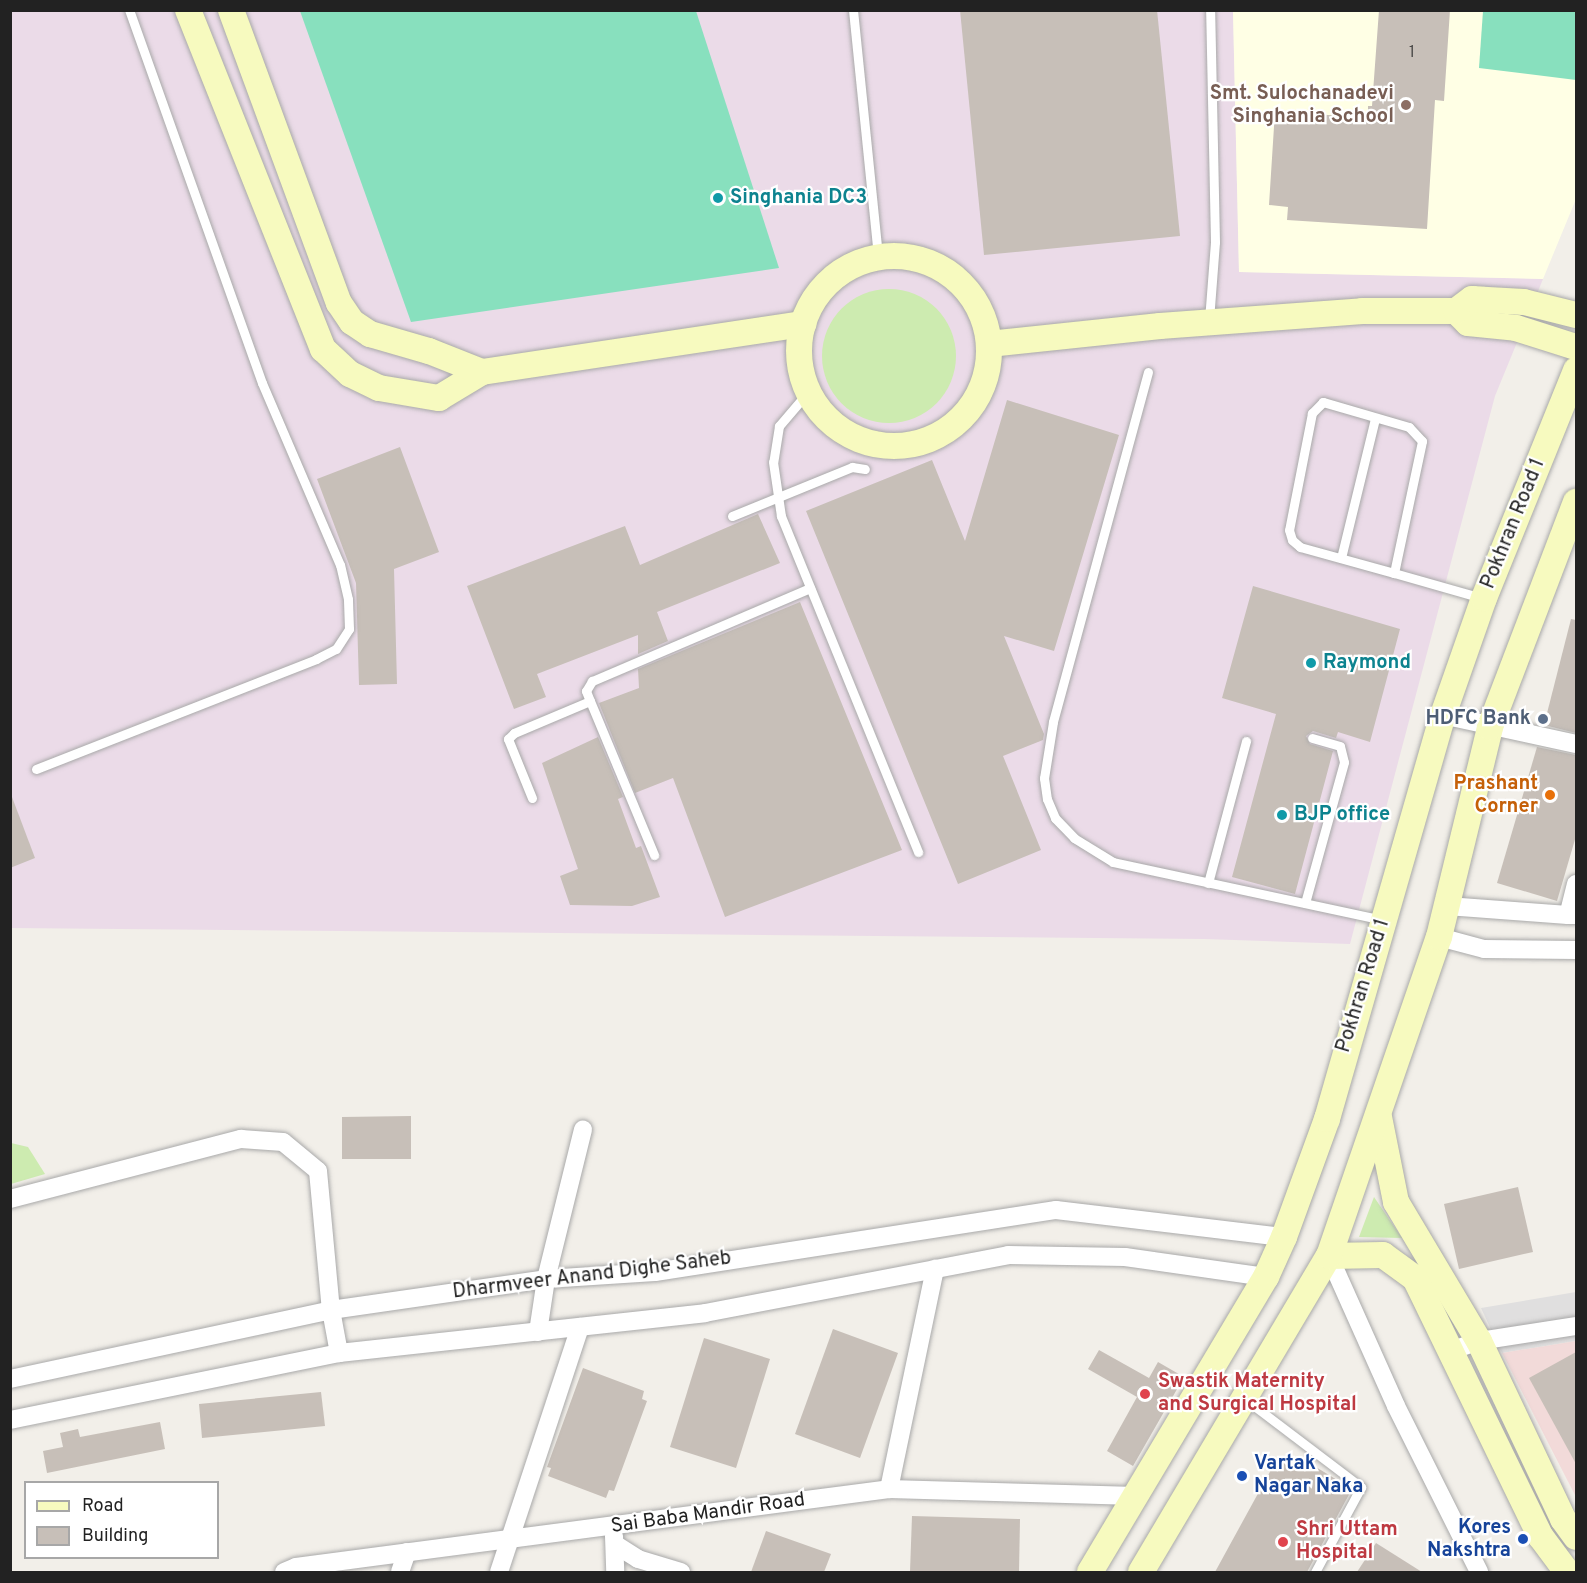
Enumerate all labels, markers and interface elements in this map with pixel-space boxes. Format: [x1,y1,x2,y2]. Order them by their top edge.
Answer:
house number: 1 [1409,43,1415,63]
place label: Smt. Sulochanadevi Singhania School [1210,82,1394,129]
marker: Smt. Sulochanadevi Singhania School [1399,98,1413,112]
place label: Singhania DC3 [730,186,867,210]
marker: Singhania DC3 [711,191,725,205]
street label: Pokhran Road 1 [1477,455,1551,593]
place label: Raymond [1323,651,1411,675]
marker: Raymond [1304,656,1318,670]
place label: HDFC Bank [1425,707,1531,731]
marker: HDFC Bank [1536,712,1550,726]
place label: Prashant Corner [1454,772,1538,819]
marker: Prashant Corner [1543,788,1557,802]
place label: BJP office [1294,803,1390,827]
marker: BJP office [1275,808,1289,822]
street label: Pokhran Road 1 [1332,916,1396,1056]
street label: Dharmveer Anand Dighe Saheb [451,1247,733,1305]
place label: Swastik Maternity and Surgical Hospital [1158,1370,1357,1417]
marker: Swastik Maternity and Surgical Hospital [1136,1385,1154,1403]
place label: Vartak Nagar Naka [1254,1452,1363,1499]
marker: Vartak Nagar Naka [1235,1469,1249,1483]
legend [24,1481,219,1559]
street label: Sai Baba Mandir Road [609,1488,807,1540]
text: Road [82,1495,124,1518]
place label: Kores Nakshtra [1427,1516,1511,1563]
place label: Shri Uttam Hospital [1296,1518,1398,1565]
text: Building [82,1525,148,1548]
marker: Kores Nakshtra [1516,1532,1530,1546]
marker: Shri Uttam Hospital [1274,1533,1292,1551]

